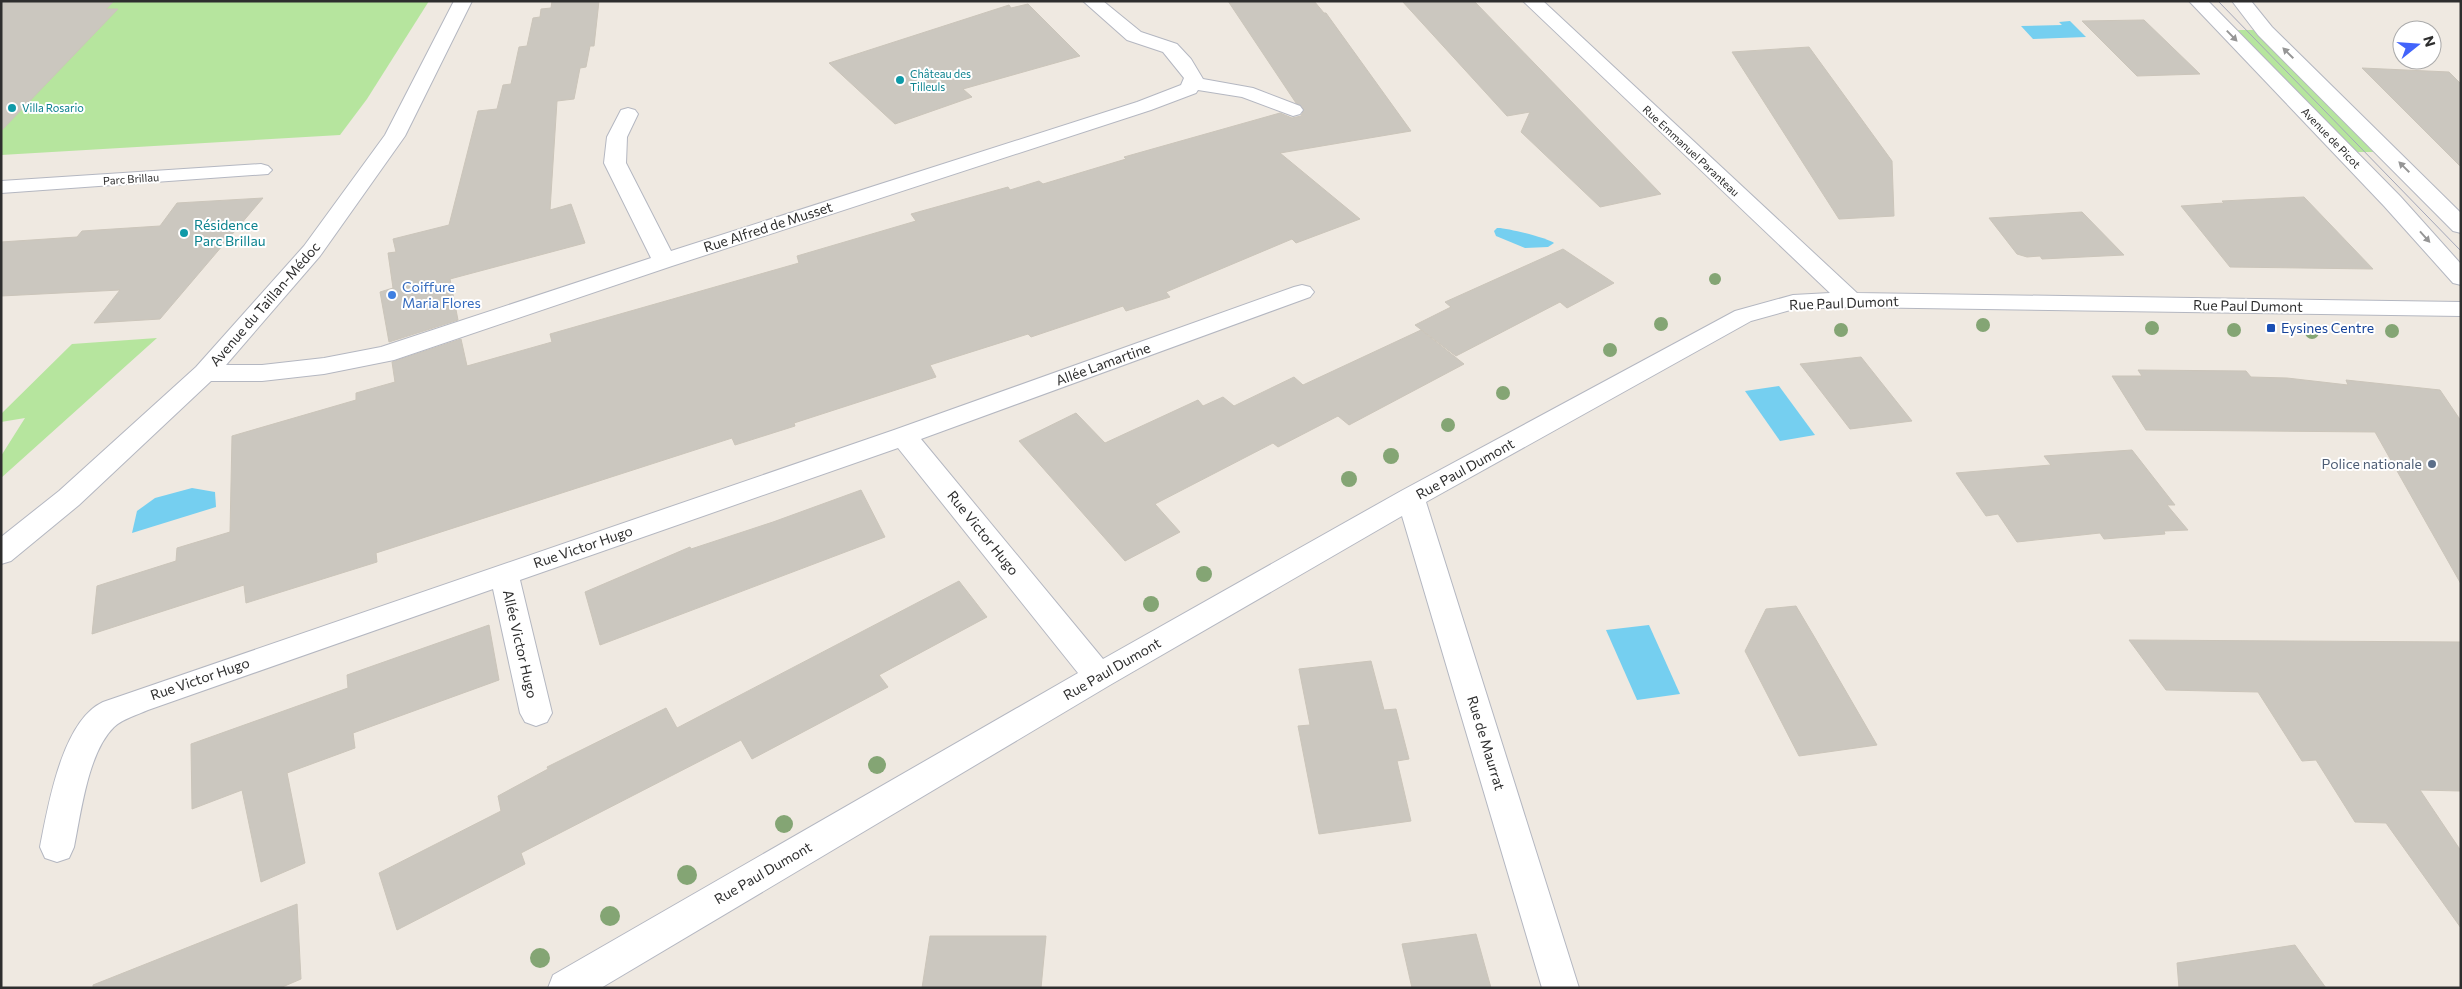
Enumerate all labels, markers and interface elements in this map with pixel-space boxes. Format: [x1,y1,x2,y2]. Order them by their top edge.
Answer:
north arrow [2392,20,2442,70]
one-way arrow [2226,30,2238,42]
text: N [2420,34,2440,49]
one-way arrow [2283,47,2295,59]
place label: Château des Tilleuls [910,67,971,93]
marker: Château des Tilleuls [894,74,906,86]
place label: Villa Rosario [22,101,84,114]
marker: Villa Rosario [6,102,18,114]
street label: Rue Emmanuel Paranteau [1640,103,1742,199]
street label: Avenue de Picot [2299,105,2364,171]
one-way arrow [2398,162,2410,174]
street label: Parc Brillau [102,170,159,187]
street label: Rue Alfred de Musset [701,198,835,255]
place label: Résidence Parc Brillau [194,216,266,249]
marker: Résidence Parc Brillau [178,227,190,239]
one-way arrow [2419,231,2430,244]
street label: Avenue du Taillan-Médoc [206,238,323,369]
place label: Coiffure Maria Flores [402,278,481,311]
marker: Coiffure Maria Flores [386,289,398,301]
street label: Rue Paul Dumont [1789,292,1899,313]
street label: Rue Paul Dumont [2193,296,2303,315]
place label: Eysines Centre [2281,319,2374,336]
marker: Eysines Centre [2265,322,2277,334]
street label: Allée Lamartine [1053,339,1152,389]
street label: Rue Paul Dumont [1413,434,1517,503]
place label: Police nationale [2322,455,2422,472]
marker: Police nationale [2426,458,2438,470]
street label: Rue Victor Hugo [944,487,1023,578]
street label: Rue Victor Hugo [531,522,635,571]
street label: Allée Victor Hugo [500,588,541,700]
street label: Rue Paul Dumont [1060,634,1164,703]
street label: Rue Victor Hugo [148,654,252,703]
street label: Rue de Maurrat [1464,694,1509,792]
street label: Rue Paul Dumont [711,838,815,907]

